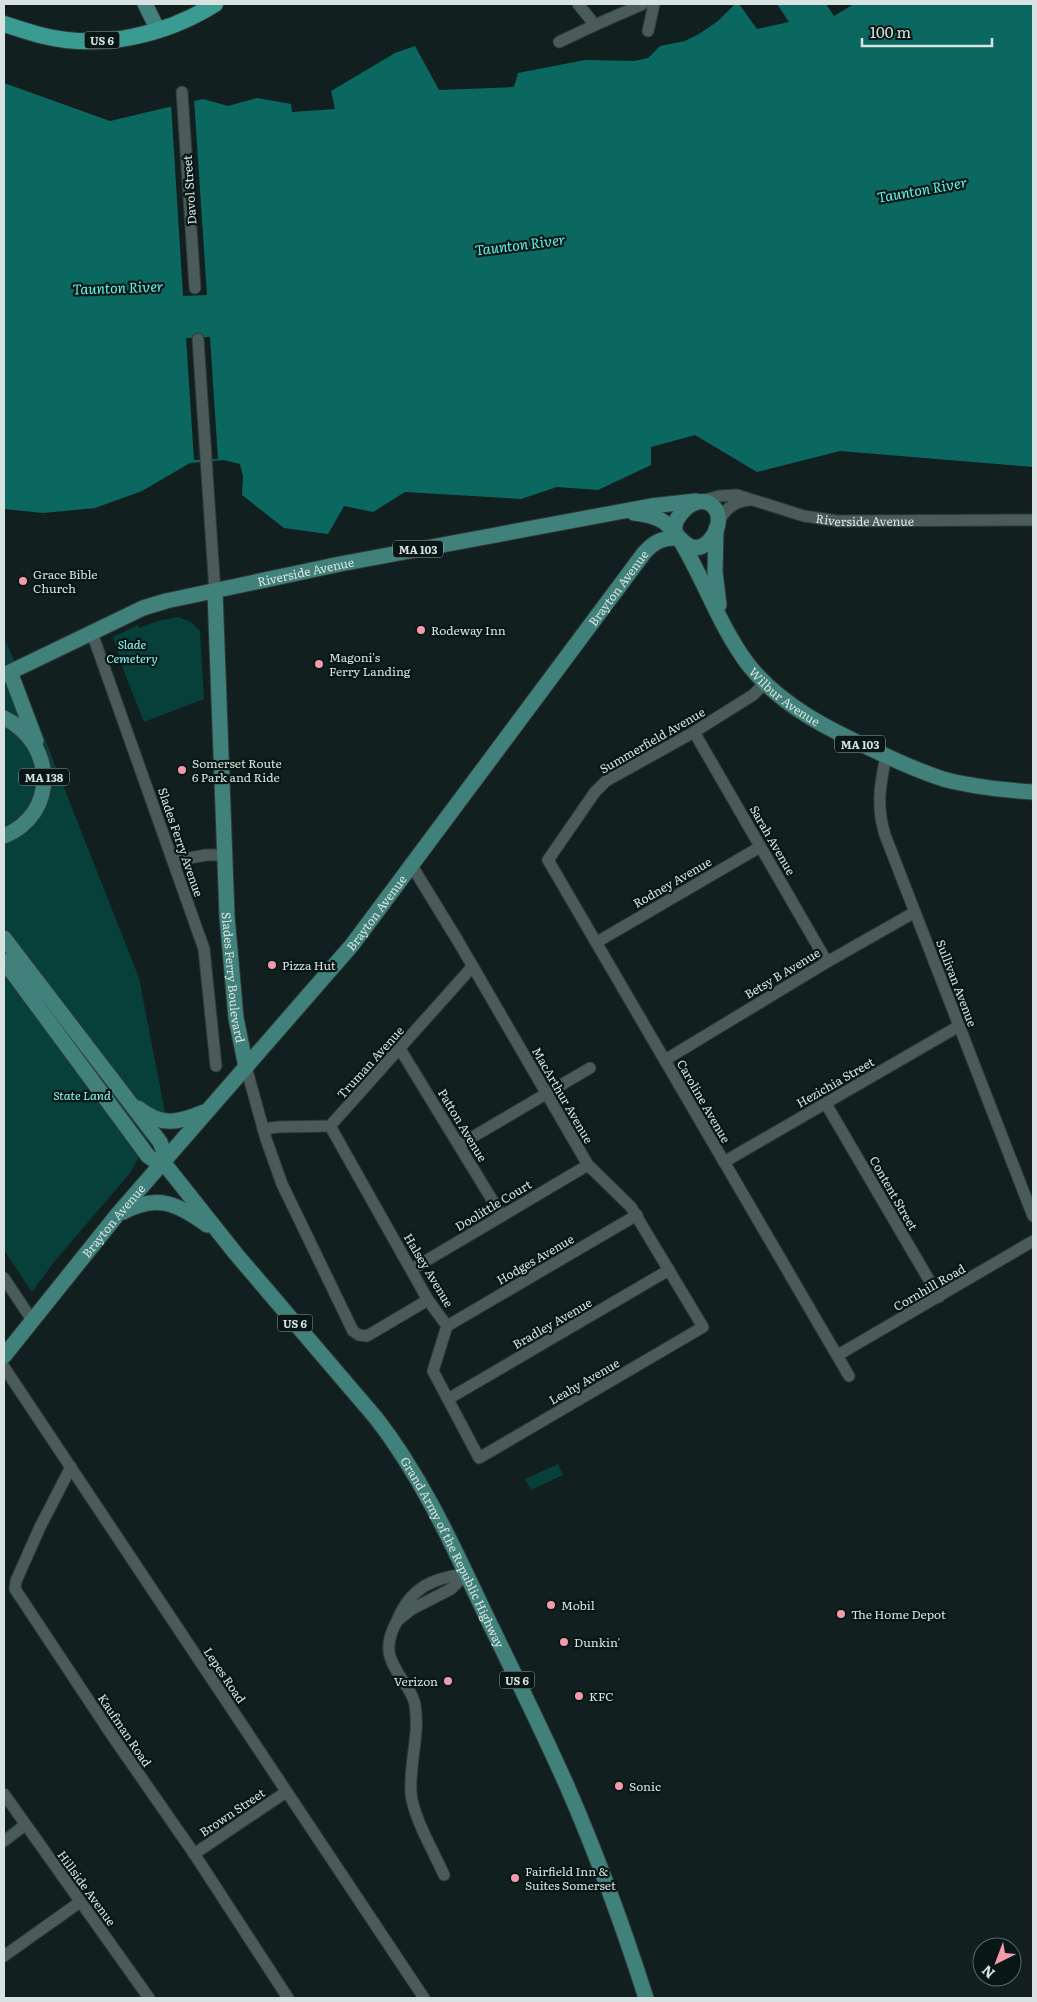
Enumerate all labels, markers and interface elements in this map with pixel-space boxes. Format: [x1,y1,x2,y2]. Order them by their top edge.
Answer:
scale bar [862,15,992,47]
text: 100 m [870,20,911,43]
road number: US 6 [84,32,120,48]
street label: Davol Street [178,155,200,225]
water label: Taunton River [876,171,969,207]
water label: Taunton River [474,228,567,259]
water label: Taunton River [72,275,164,299]
street label: Riverside Avenue [814,509,914,530]
road number: MA 103 [393,540,443,558]
street label: Brayton Avenue [584,546,652,630]
street label: Riverside Avenue [256,553,355,590]
place label: Grace Bible Church [33,565,98,597]
marker: Grace Bible Church [17,575,29,587]
place label: Rodeway Inn [431,621,506,639]
marker: Rodeway Inn [415,624,427,636]
park label: Slade Cemetery [106,635,158,667]
place label: Magoni's Ferry Landing [329,648,411,680]
marker: Magoni's Ferry Landing [313,658,325,670]
street label: Wilbur Avenue [745,663,823,730]
street label: Summerfield Avenue [596,702,708,778]
road number: MA 103 [835,736,885,752]
place label: Somerset Route 6 Park and Ride [192,754,282,786]
marker: Somerset Route 6 Park and Ride [176,764,188,776]
road number: MA 138 [19,769,69,786]
street label: Slades Ferry Avenue [154,785,208,899]
street label: Sarah Avenue [746,802,800,878]
street label: Rodney Avenue [629,852,715,912]
street label: Brayton Avenue [342,871,410,955]
street label: Slades Ferry Boulevard [218,912,250,1045]
street label: Sullivan Avenue [932,937,982,1029]
street label: Betsy B Avenue [741,943,823,1003]
place label: Pizza Hut [282,956,336,974]
marker: Pizza Hut [266,959,278,971]
street label: Truman Avenue [332,1022,408,1102]
street label: MacArthur Avenue [528,1043,598,1147]
street label: Hezichia Street [793,1052,877,1112]
street label: Caroline Avenue [673,1056,735,1146]
street label: Patton Avenue [434,1085,492,1165]
park label: State Land [53,1086,111,1104]
street label: Content Street [865,1153,923,1234]
street label: Doolittle Court [451,1175,535,1235]
street label: Brayton Avenue [77,1180,149,1261]
street label: Halsey Avenue [400,1230,458,1310]
street label: Hodges Avenue [493,1230,577,1288]
street label: Cornhill Road [890,1259,969,1315]
street label: Bradley Avenue [509,1293,595,1353]
road number: US 6 [278,1315,312,1332]
street label: Leahy Avenue [545,1353,623,1409]
street label: Grand Army of the Republic Highway [396,1453,509,1651]
place label: Mobil [561,1596,595,1614]
marker: Mobil [545,1599,557,1611]
place label: The Home Depot [851,1605,946,1623]
marker: The Home Depot [835,1608,847,1620]
place label: Dunkin' [574,1633,620,1651]
marker: Dunkin' [558,1636,570,1648]
street label: Lepes Road [200,1643,251,1707]
place label: Verizon [394,1672,438,1690]
road number: US 6 [500,1672,534,1688]
marker: Verizon [442,1675,454,1687]
place label: KFC [589,1687,614,1705]
street label: Kaufman Road [94,1690,157,1771]
marker: KFC [573,1690,585,1702]
place label: Sonic [629,1777,661,1795]
marker: Sonic [613,1780,625,1792]
street label: Brown Street [196,1783,268,1841]
street label: Hillside Avenue [53,1847,121,1929]
place label: Fairfield Inn & Suites Somerset [525,1862,616,1894]
marker: Fairfield Inn & Suites Somerset [509,1872,521,1884]
north arrow [972,1937,1022,1987]
text: N [976,1961,999,1984]

